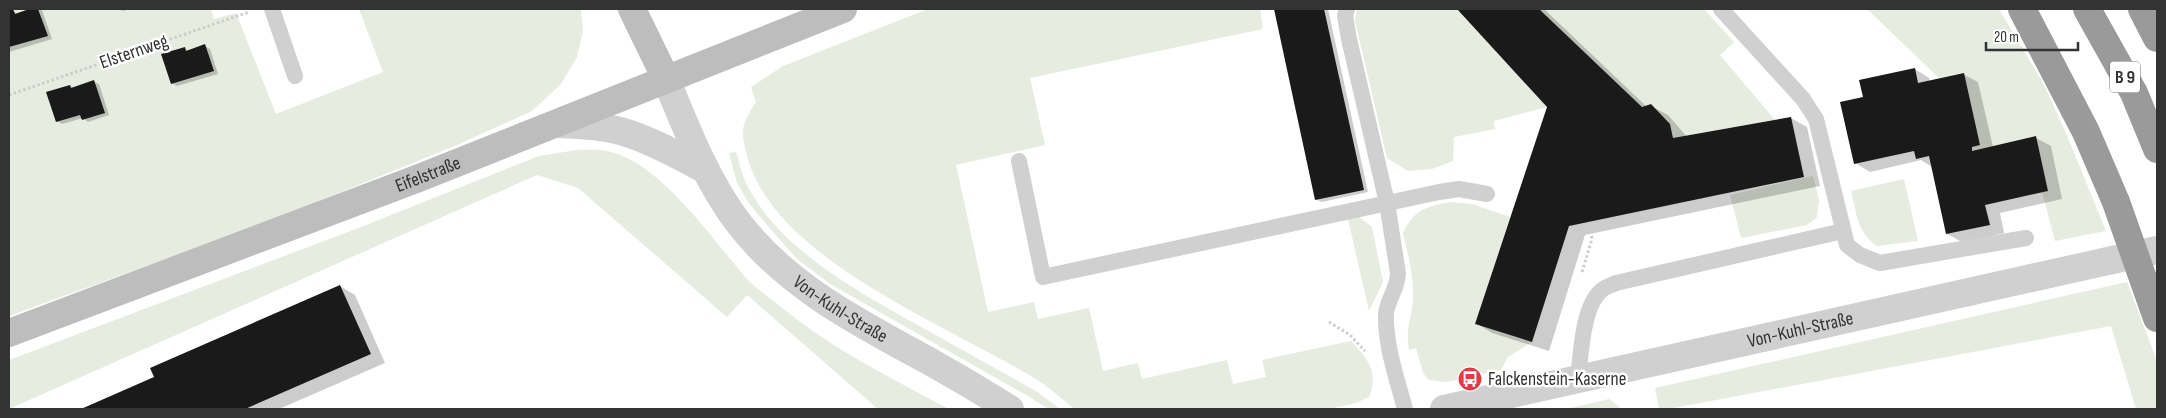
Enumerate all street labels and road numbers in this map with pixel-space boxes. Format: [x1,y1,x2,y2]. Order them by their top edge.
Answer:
street label: Elsternweg [97,29,172,74]
road number: B 9 [2110,62,2140,92]
street label: Eifelstraße [392,151,464,197]
street label: Von-Kuhl-Straße [788,270,892,348]
street label: Von-Kuhl-Straße [1745,307,1855,353]

